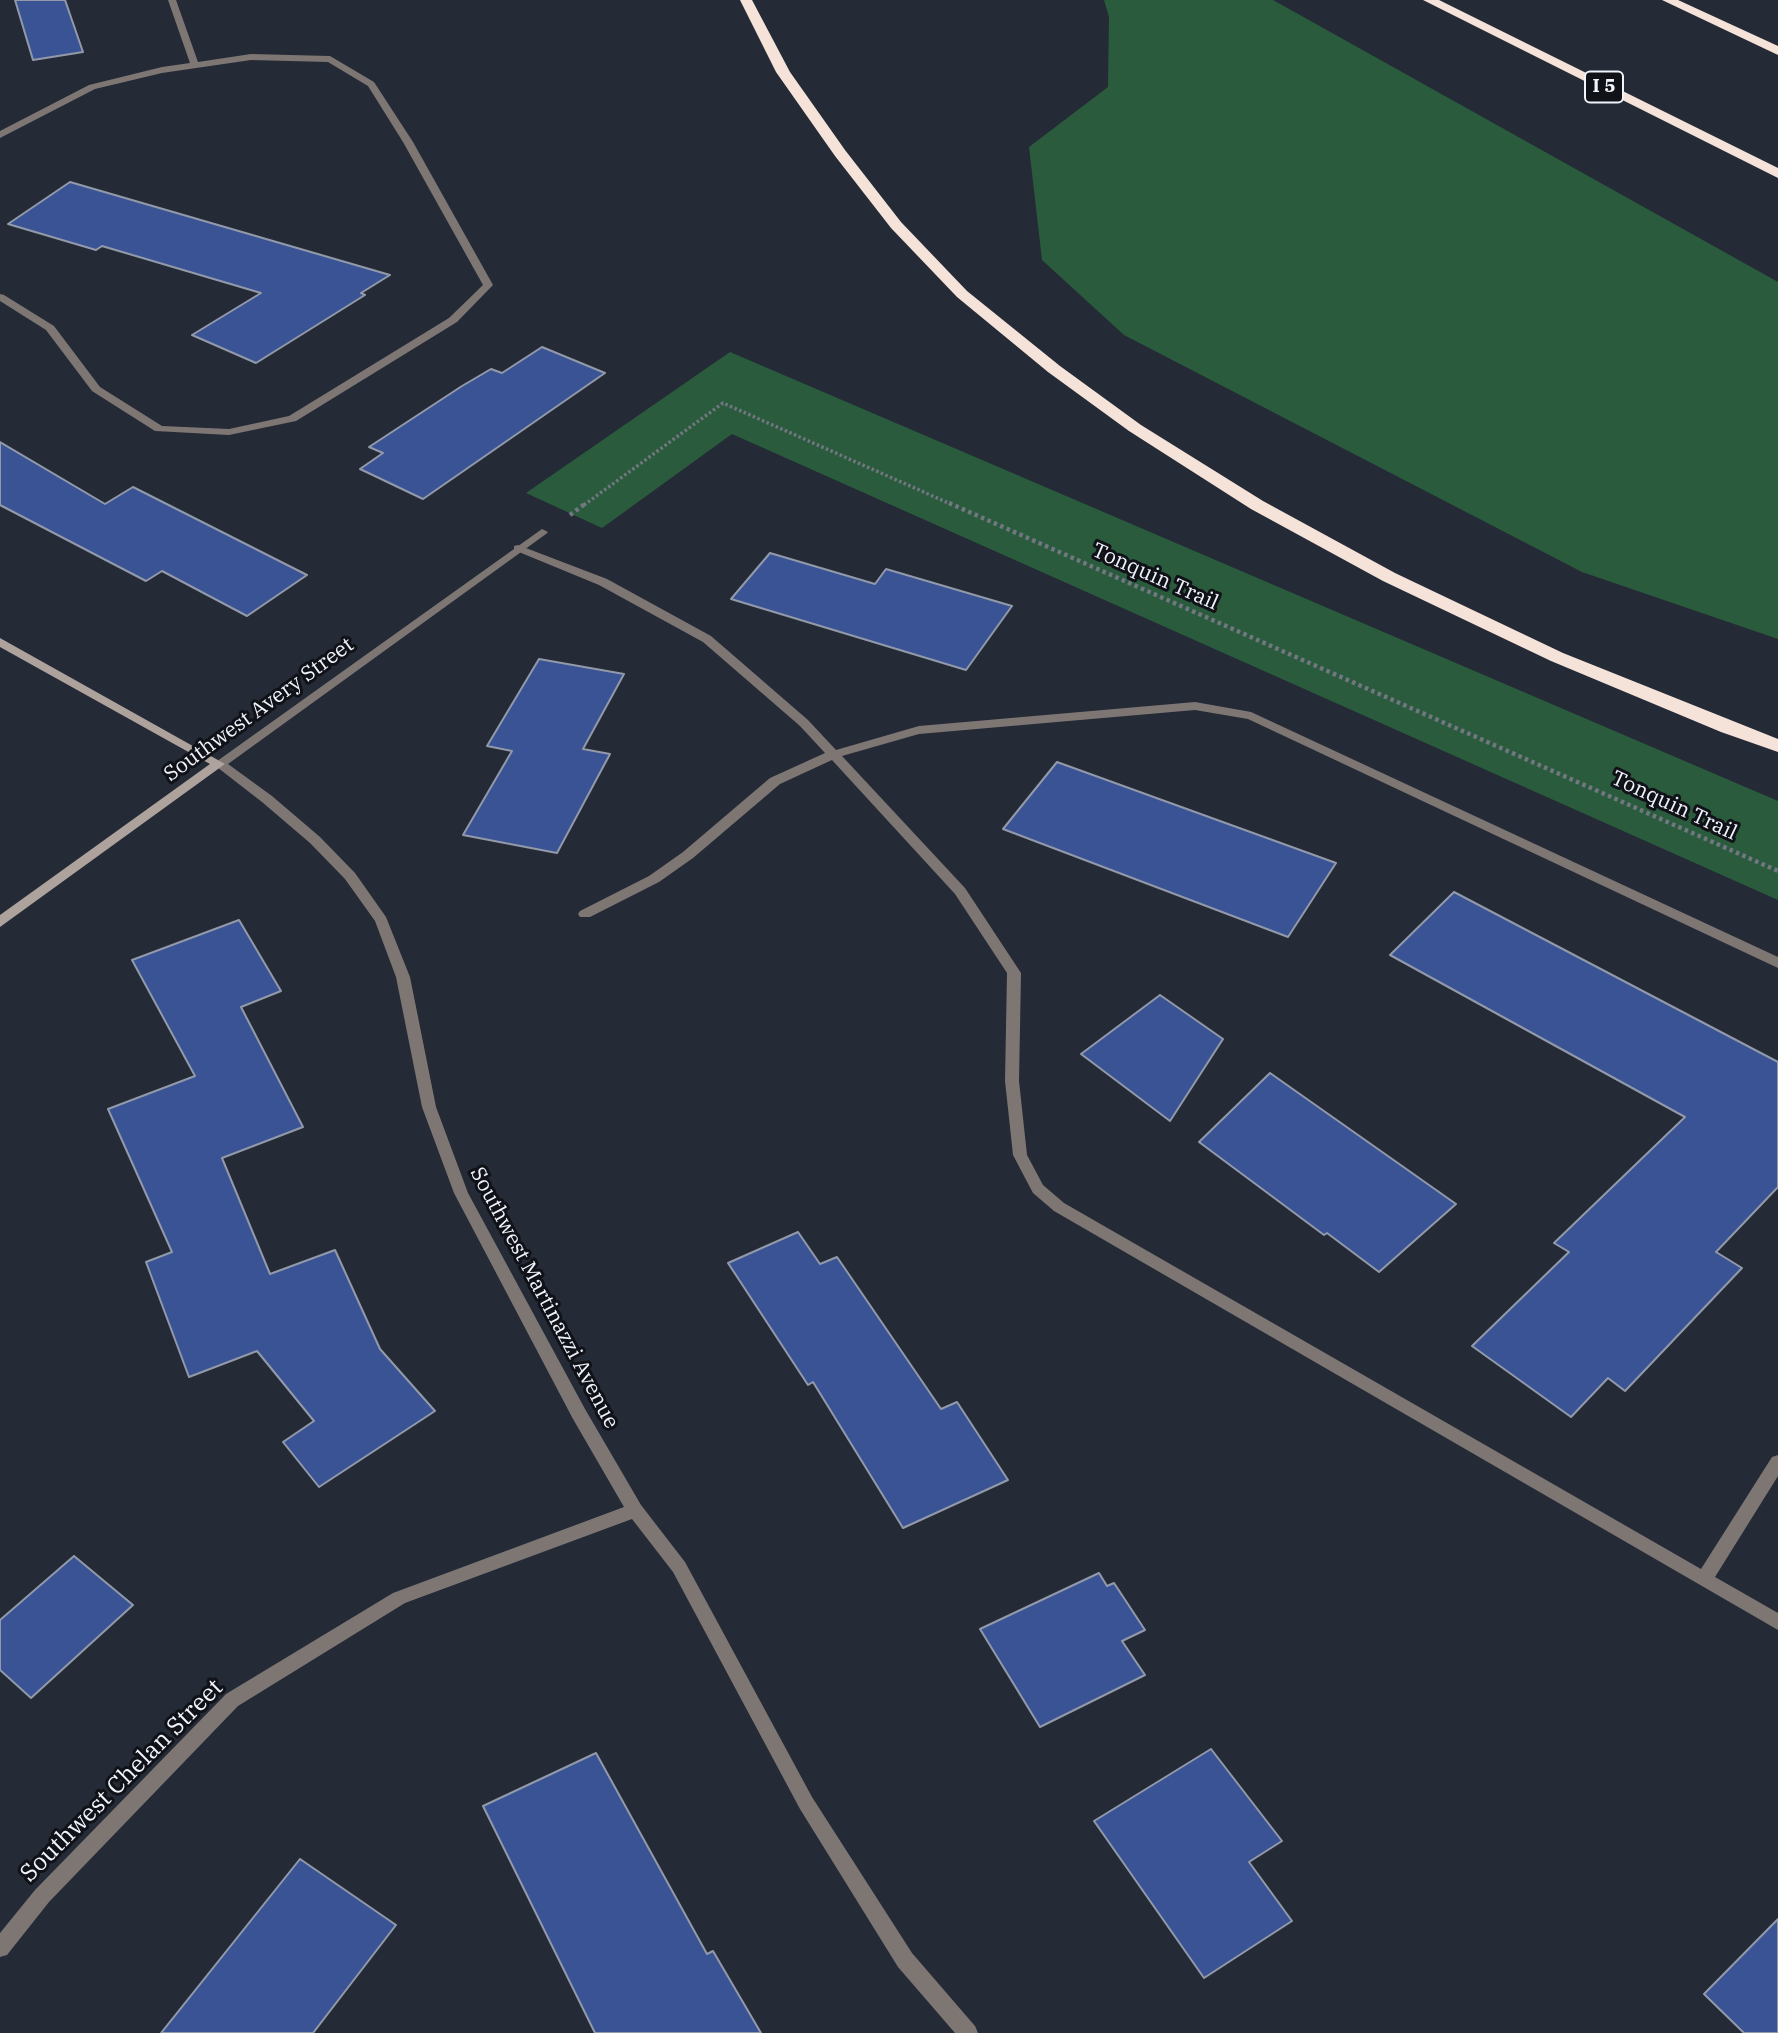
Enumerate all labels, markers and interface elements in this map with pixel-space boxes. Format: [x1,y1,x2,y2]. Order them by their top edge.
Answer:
road number: I 5 [1585,72,1623,102]
street label: Tonquin Trail [1088,538,1222,616]
street label: Southwest Avery Street [159,633,359,787]
street label: Tonquin Trail [1607,766,1741,846]
street label: Southwest Martinazzi Avenue [464,1163,624,1433]
street label: Southwest Chelan Street [15,1674,229,1888]

